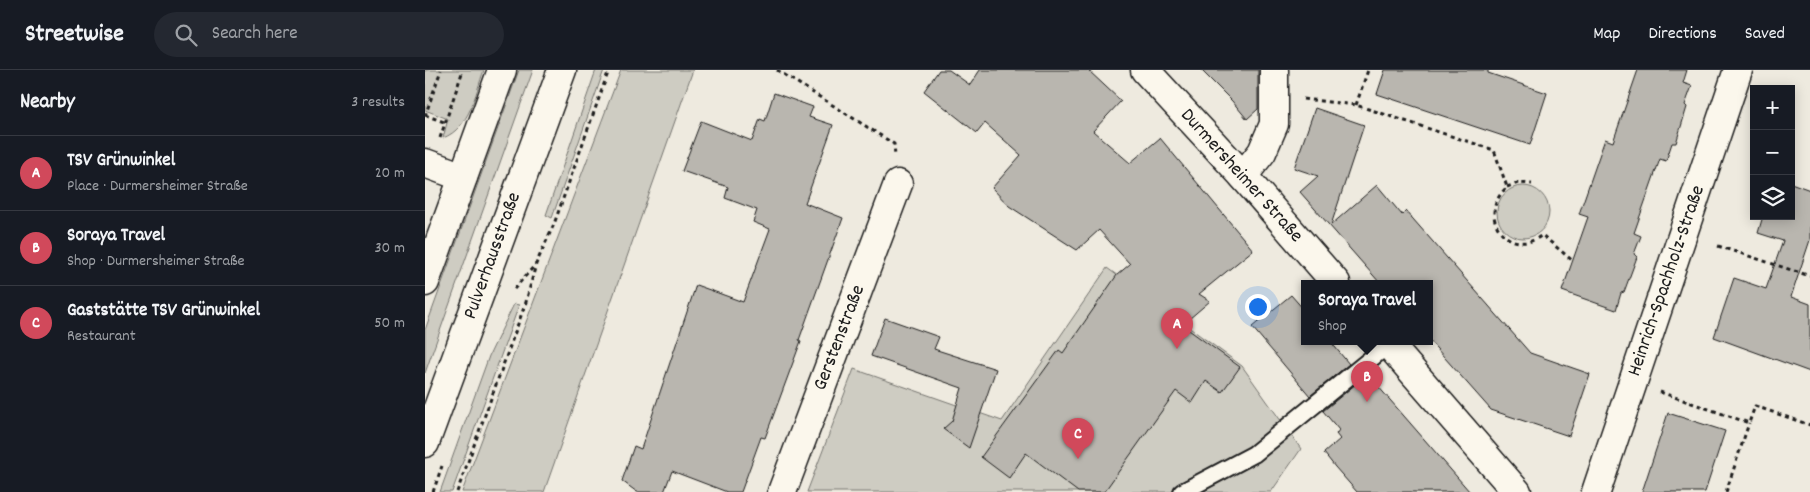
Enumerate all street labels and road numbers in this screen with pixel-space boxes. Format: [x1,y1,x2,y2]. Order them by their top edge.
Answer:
street label: Durmersheimer Straße [1173,103,1309,249]
street label: Heinrich-Spachholz-Straße [1621,182,1713,380]
street label: Pulverhausstraße [457,188,529,324]
street label: Gerstenstraße [807,281,873,395]

